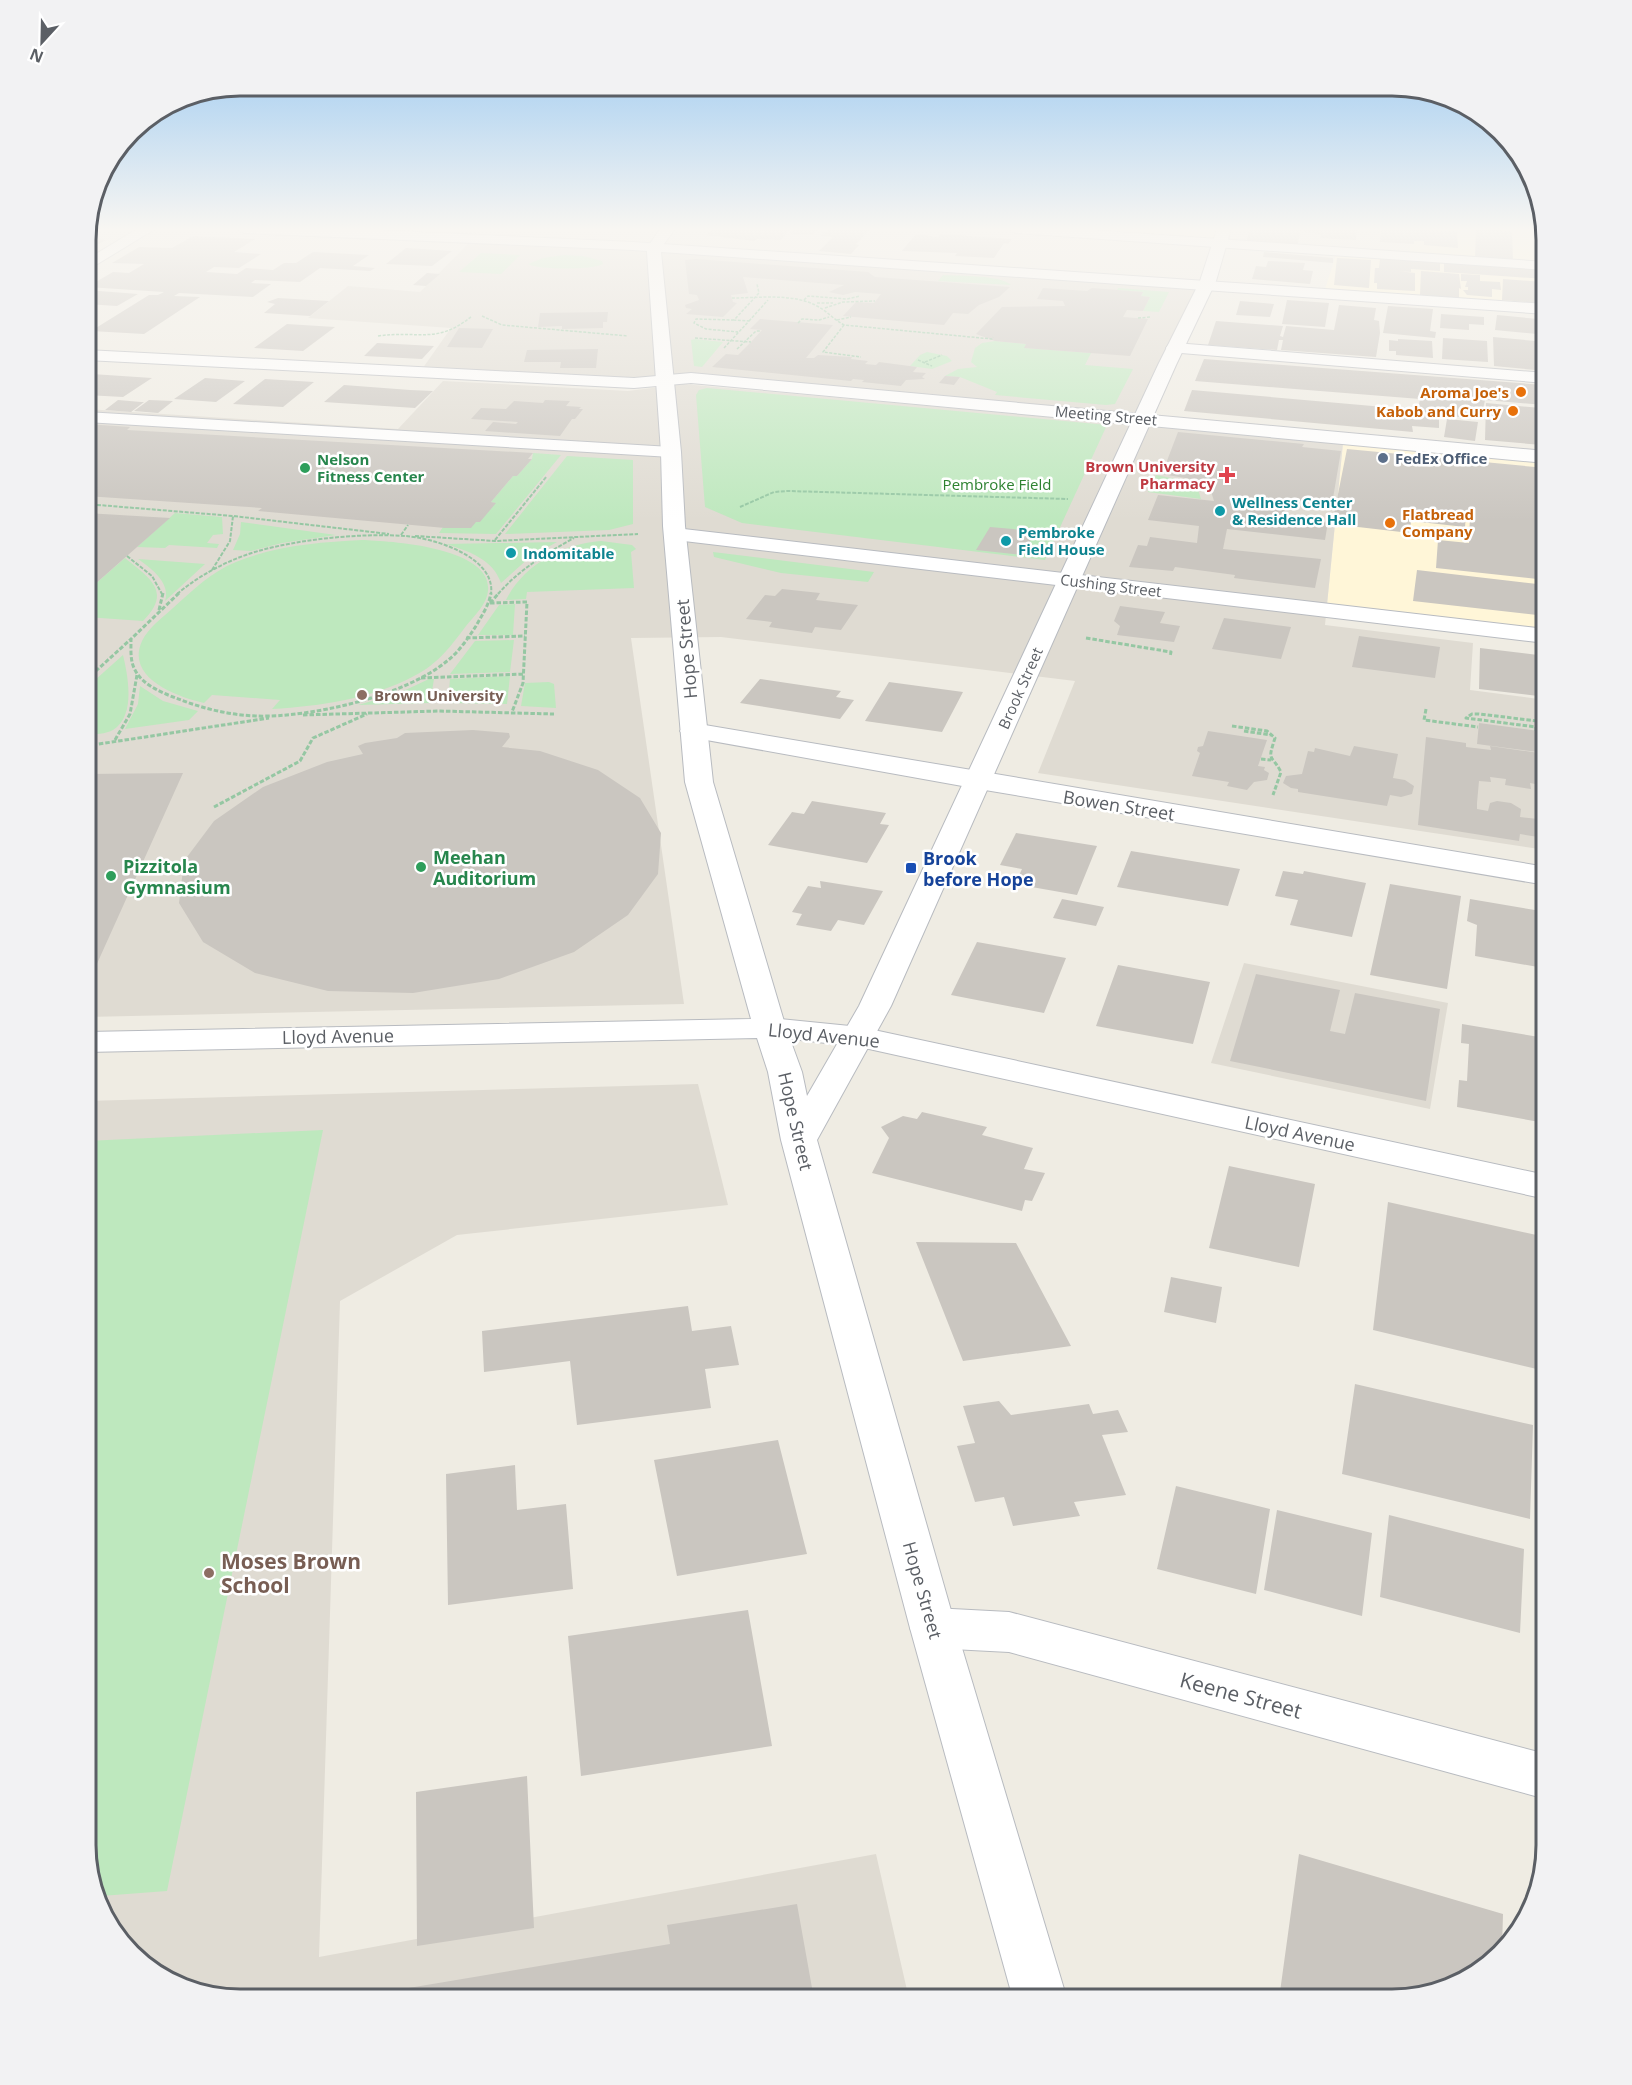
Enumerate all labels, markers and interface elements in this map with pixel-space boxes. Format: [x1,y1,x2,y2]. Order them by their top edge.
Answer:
north arrow [12,12,72,72]
text: N [26,43,47,69]
place label: Aroma Joe's [1420,382,1509,402]
marker: Aroma Joe's [1514,385,1528,399]
street label: Meeting Street [1054,401,1158,429]
place label: Kabob and Curry [1376,401,1501,421]
marker: Kabob and Curry [1506,404,1520,418]
place label: FedEx Office [1395,448,1487,468]
place label: Nelson Fitness Center [317,449,425,486]
marker: FedEx Office [1376,451,1390,465]
place label: Brown University Pharmacy [1085,456,1215,493]
marker: Nelson Fitness Center [298,461,312,475]
marker: Brown University Pharmacy [1220,468,1234,482]
park label: Pembroke Field [943,474,1051,494]
place label: Wellness Center & Residence Hall [1232,492,1356,529]
marker: Wellness Center & Residence Hall [1213,504,1227,518]
place label: Flatbread Company [1402,504,1474,541]
marker: Flatbread Company [1383,516,1397,530]
place label: Pembroke Field House [1018,522,1105,559]
marker: Pembroke Field House [999,534,1013,548]
place label: Indomitable [523,543,615,563]
marker: Indomitable [504,546,518,560]
street label: Cushing Street [1059,569,1163,601]
street label: Hope Street [670,598,702,700]
street label: Brook Street [993,644,1047,732]
place label: Brown University [374,685,504,705]
marker: Brown University [355,688,369,702]
street label: Bowen Street [1062,784,1176,826]
place label: Meehan Auditorium [433,845,536,890]
place label: Brook before Hope [923,846,1034,891]
place label: Pizzitola Gymnasium [123,854,231,899]
marker: Meehan Auditorium [414,860,428,874]
marker: Brook before Hope [904,861,918,875]
marker: Pizzitola Gymnasium [104,869,118,883]
street label: Lloyd Avenue [767,1017,881,1053]
street label: Lloyd Avenue [282,1023,394,1049]
street label: Hope Street [773,1069,819,1173]
street label: Lloyd Avenue [1243,1110,1357,1156]
street label: Hope Street [898,1539,948,1641]
place label: Moses Brown School [221,1547,361,1599]
marker: Moses Brown School [202,1566,216,1580]
street label: Keene Street [1177,1665,1305,1725]

